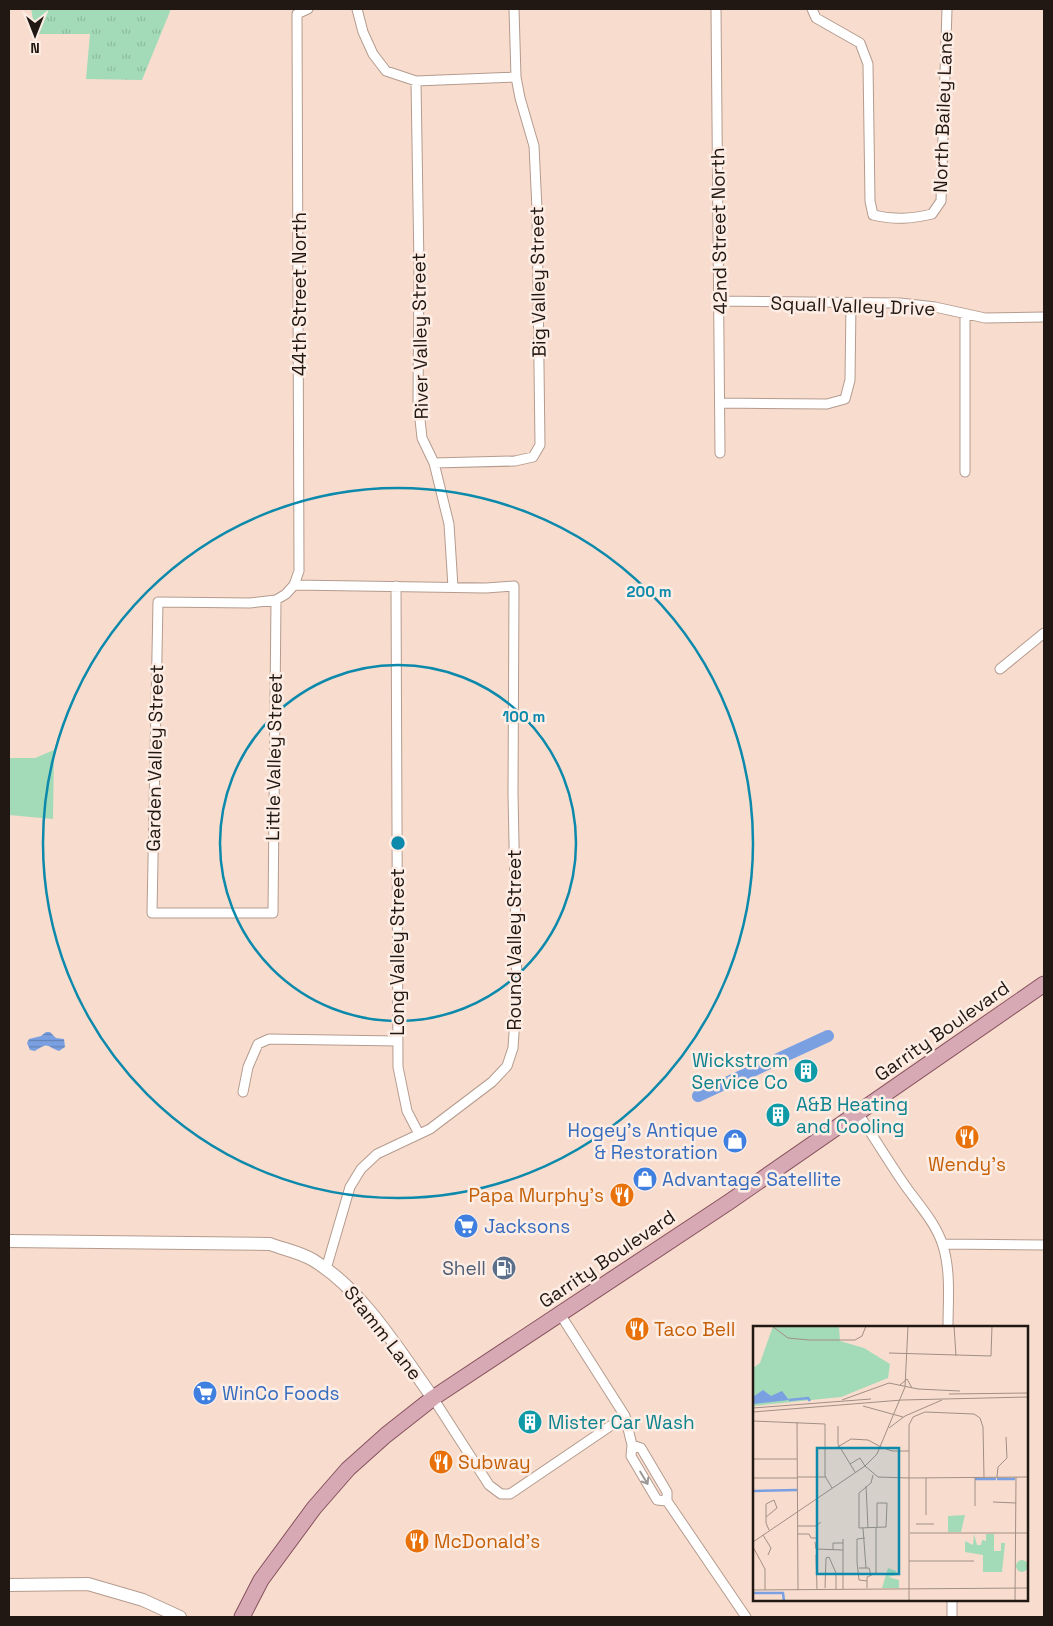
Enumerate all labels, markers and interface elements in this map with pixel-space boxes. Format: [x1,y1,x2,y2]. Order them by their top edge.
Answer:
north arrow [10,10,60,60]
street label: North Bailey Lane [928,31,958,193]
text: N [30,39,40,57]
street label: 42nd Street North [705,147,733,315]
street label: Big Valley Street [524,206,552,358]
street label: 44th Street North [287,212,312,376]
street label: River Valley Street [406,252,434,420]
street label: Squall Valley Drive [770,291,936,321]
text: 200 m [627,582,671,601]
street label: Garden Valley Street [141,664,169,852]
street label: Little Valley Street [260,673,288,841]
text: 100 m [503,707,545,726]
centre of rings [389,834,407,852]
street label: Round Valley Street [502,849,527,1031]
street label: Long Valley Street [385,868,410,1036]
street label: Garrity Boulevard [870,975,1014,1087]
place label: Wickstrom Service Co [692,1048,788,1095]
building icon: Wickstrom Service Co [793,1058,819,1084]
place label: A&B Heating and Cooling [796,1092,908,1139]
building icon: A&B Heating and Cooling [765,1102,791,1128]
place label: Hogey's Antique & Restoration [568,1118,718,1165]
restaurant icon: Wendy's [954,1124,980,1150]
shop icon: Hogey's Antique & Restoration [722,1128,748,1154]
place label: Wendy's [928,1152,1006,1177]
shop icon: Advantage Satellite [632,1166,658,1192]
place label: Advantage Satellite [662,1167,841,1192]
restaurant icon: Papa Murphy's [609,1182,635,1208]
place label: Papa Murphy's [469,1183,604,1208]
street label: Garrity Boulevard [534,1204,680,1314]
supermarket icon: Jacksons [453,1213,479,1239]
place label: Jacksons [484,1214,570,1239]
fuel station icon: Shell [491,1255,517,1281]
place label: Shell [442,1256,486,1281]
street label: Stamm Lane [338,1281,428,1385]
restaurant icon: Taco Bell [624,1316,650,1342]
place label: Taco Bell [654,1317,735,1342]
inset map [753,1326,1028,1601]
supermarket icon: WinCo Foods [192,1380,218,1406]
place label: WinCo Foods [222,1381,340,1406]
building icon: Mister Car Wash [517,1409,543,1435]
place label: Mister Car Wash [548,1410,695,1435]
restaurant icon: Subway [428,1449,454,1475]
place label: Subway [458,1450,531,1475]
one-way arrow [639,1470,649,1484]
restaurant icon: McDonald's [404,1528,430,1554]
place label: McDonald's [434,1529,540,1554]

